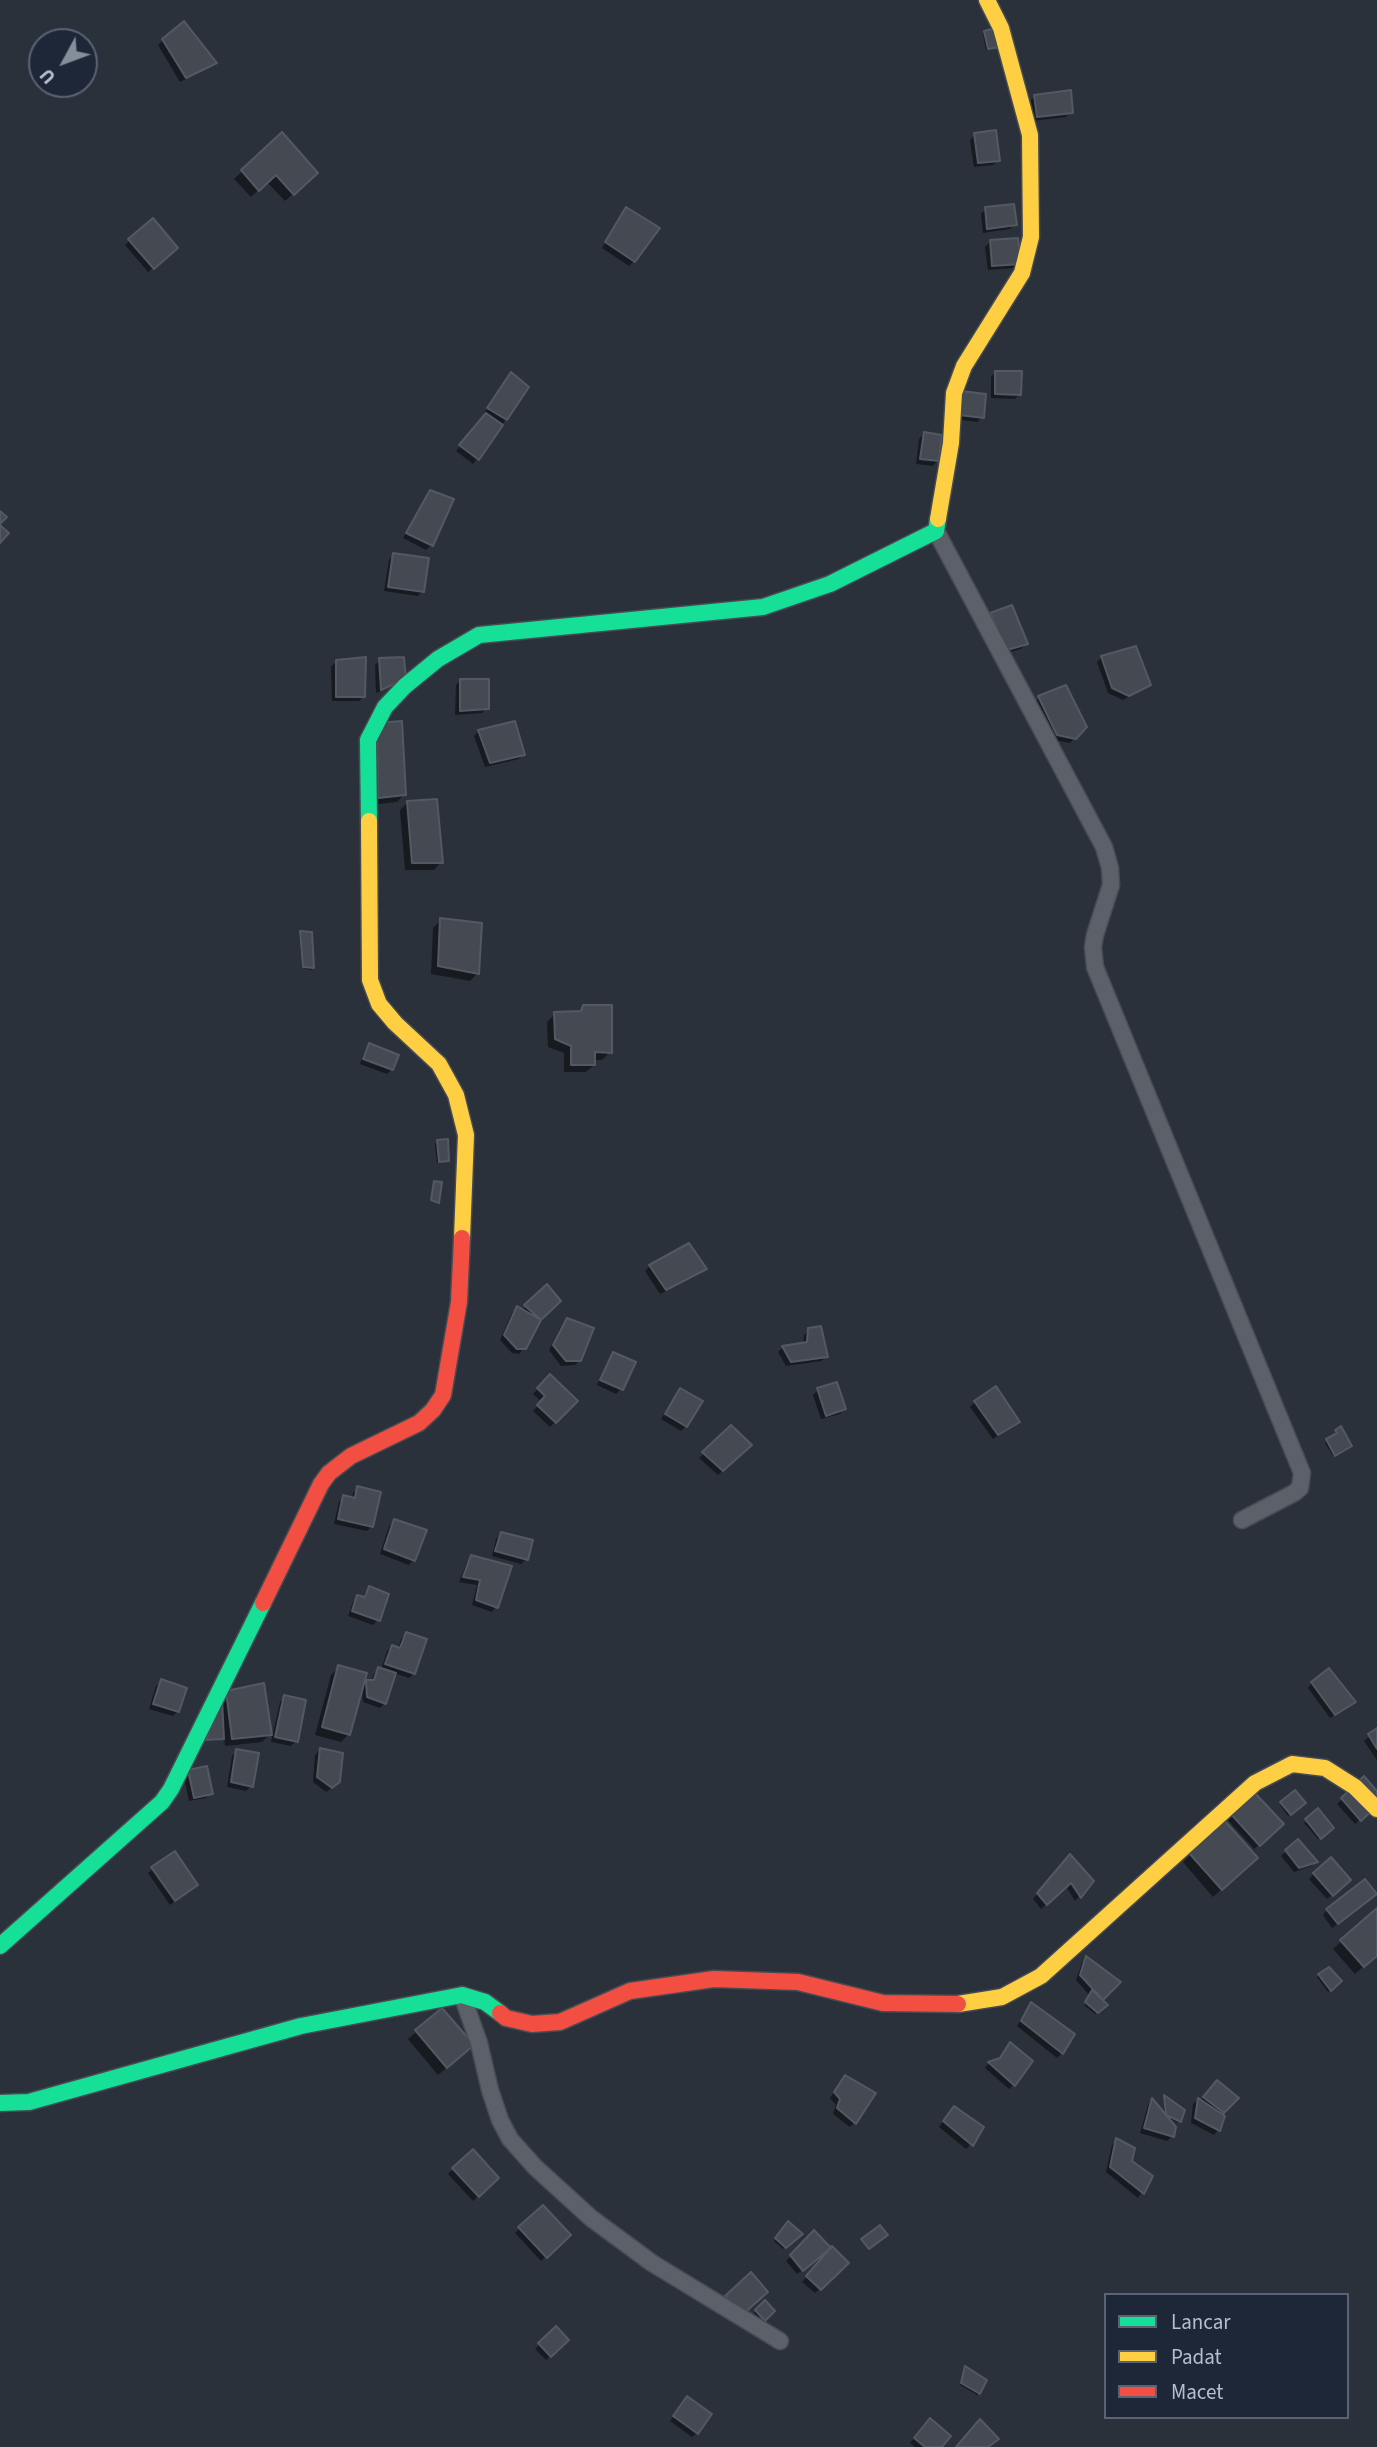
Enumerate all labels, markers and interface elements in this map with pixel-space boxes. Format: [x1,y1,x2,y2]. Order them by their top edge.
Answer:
north arrow [28,28,98,98]
text: U [34,62,63,89]
legend [1104,2293,1349,2419]
text: Lancar [1171,2307,1231,2337]
text: Padat [1171,2342,1222,2372]
text: Macet [1171,2377,1223,2407]

